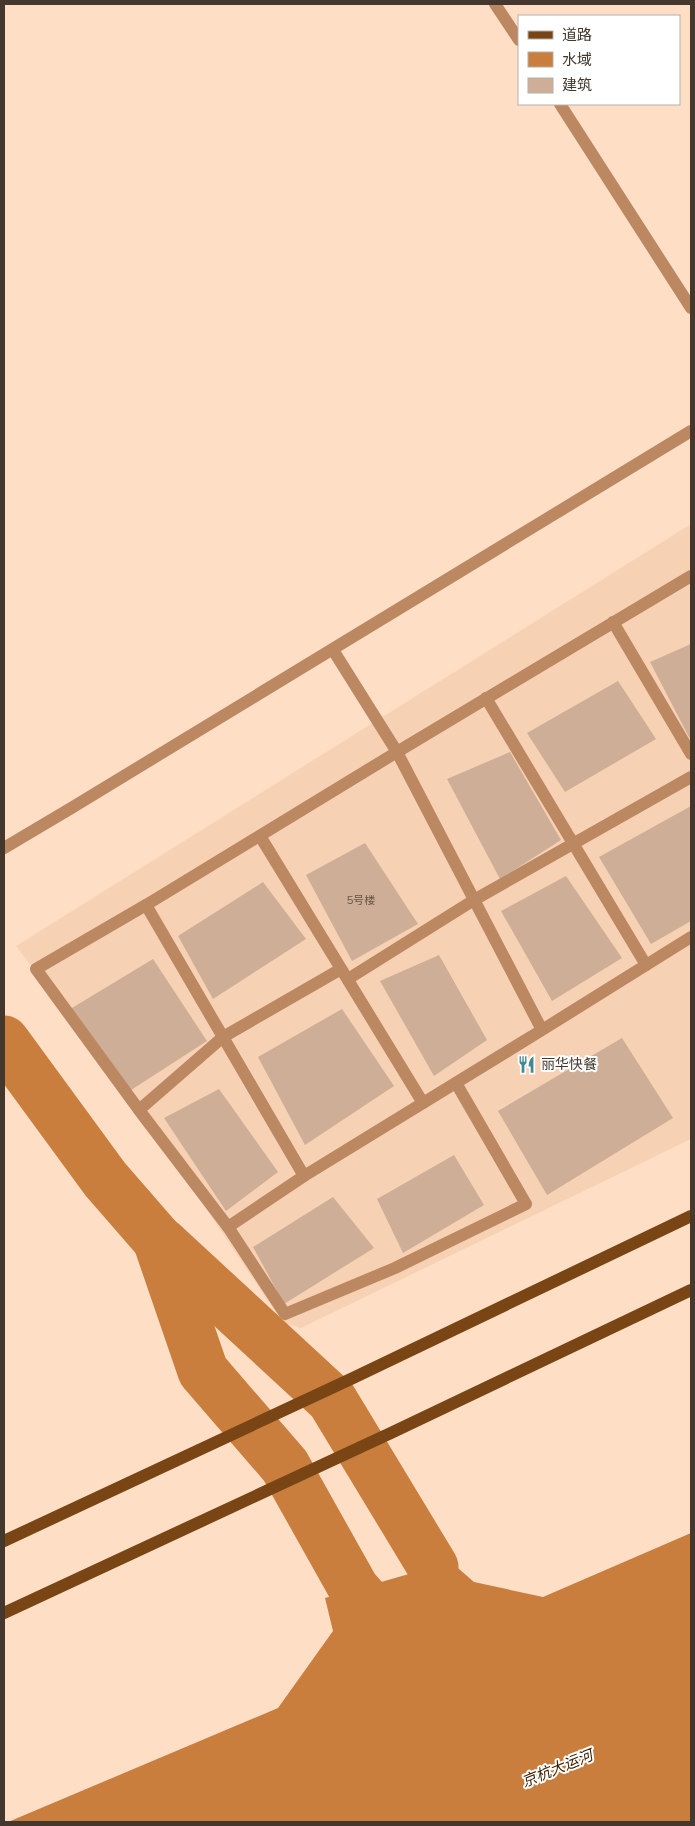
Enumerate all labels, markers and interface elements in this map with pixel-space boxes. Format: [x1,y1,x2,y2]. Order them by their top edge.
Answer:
legend [518,15,680,105]
text: 道路 [562,25,592,44]
text: 水域 [562,50,592,69]
text: 建筑 [562,75,592,94]
house number: 5号楼 [347,893,375,907]
restaurant icon: 丽华快餐 [517,1054,537,1074]
place label: 丽华快餐 [541,1055,597,1073]
water label: 京杭大运河 [519,1744,598,1791]

